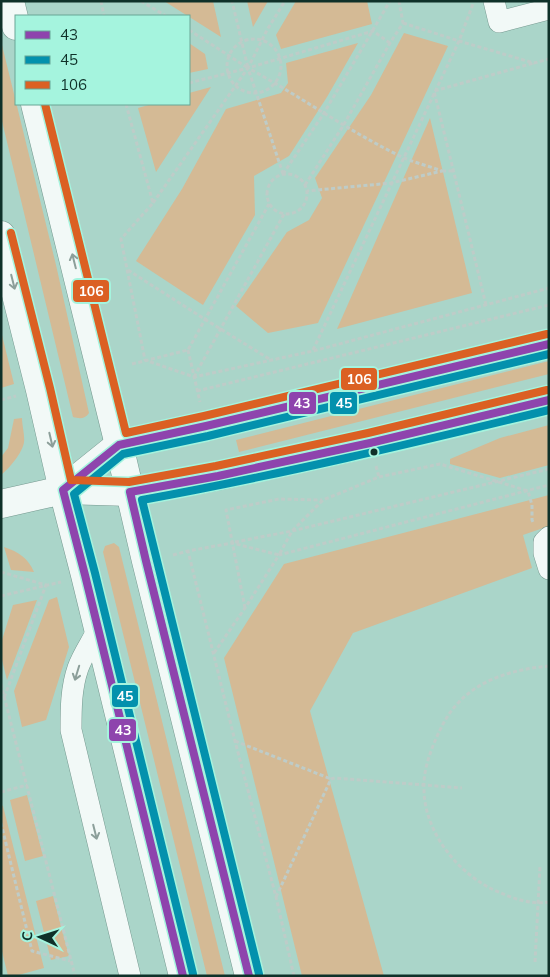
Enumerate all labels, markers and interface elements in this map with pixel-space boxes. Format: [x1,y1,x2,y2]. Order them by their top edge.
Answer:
legend [15,15,190,105]
text: 43 [60,25,78,44]
text: 45 [60,50,78,69]
text: 106 [60,75,87,94]
one-way arrow [69,254,78,270]
one-way arrow [9,274,18,290]
line badge: 106 [72,279,110,303]
text: 106 [78,282,104,300]
line badge: 106 [340,367,378,391]
text: 106 [346,370,372,388]
line badge: 43 [288,391,317,415]
line badge: 45 [329,391,358,415]
text: 43 [294,394,310,412]
text: 45 [336,394,352,412]
one-way arrow [47,432,56,448]
unlabelled marker [369,447,379,457]
one-way arrow [71,664,81,680]
line badge: 45 [111,684,139,708]
text: 45 [117,687,133,705]
line badge: 43 [108,718,137,742]
text: 43 [115,721,131,739]
one-way arrow [91,823,100,839]
north arrow [15,912,65,962]
text: С [18,931,36,942]

